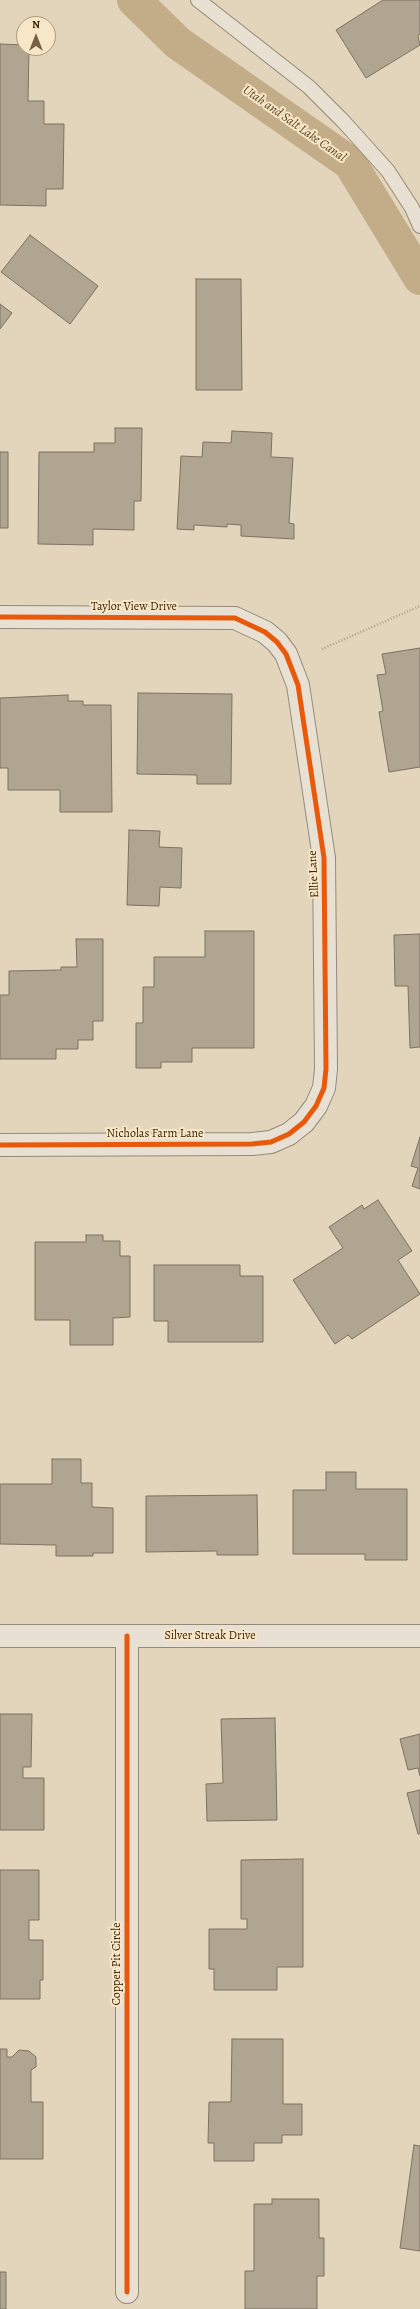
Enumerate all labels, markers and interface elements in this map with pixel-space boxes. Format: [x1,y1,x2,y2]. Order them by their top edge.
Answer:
north arrow [16,16,56,56]
text: N [32,17,40,32]
water label: Utah and Salt Lake Canal [239,82,349,166]
street label: Taylor View Drive [91,600,177,614]
street label: Ellie Lane [306,850,322,898]
street label: Nicholas Farm Lane [107,1127,203,1141]
street label: Silver Streak Drive [164,1629,256,1643]
street label: Copper Pit Circle [110,1922,124,2006]

